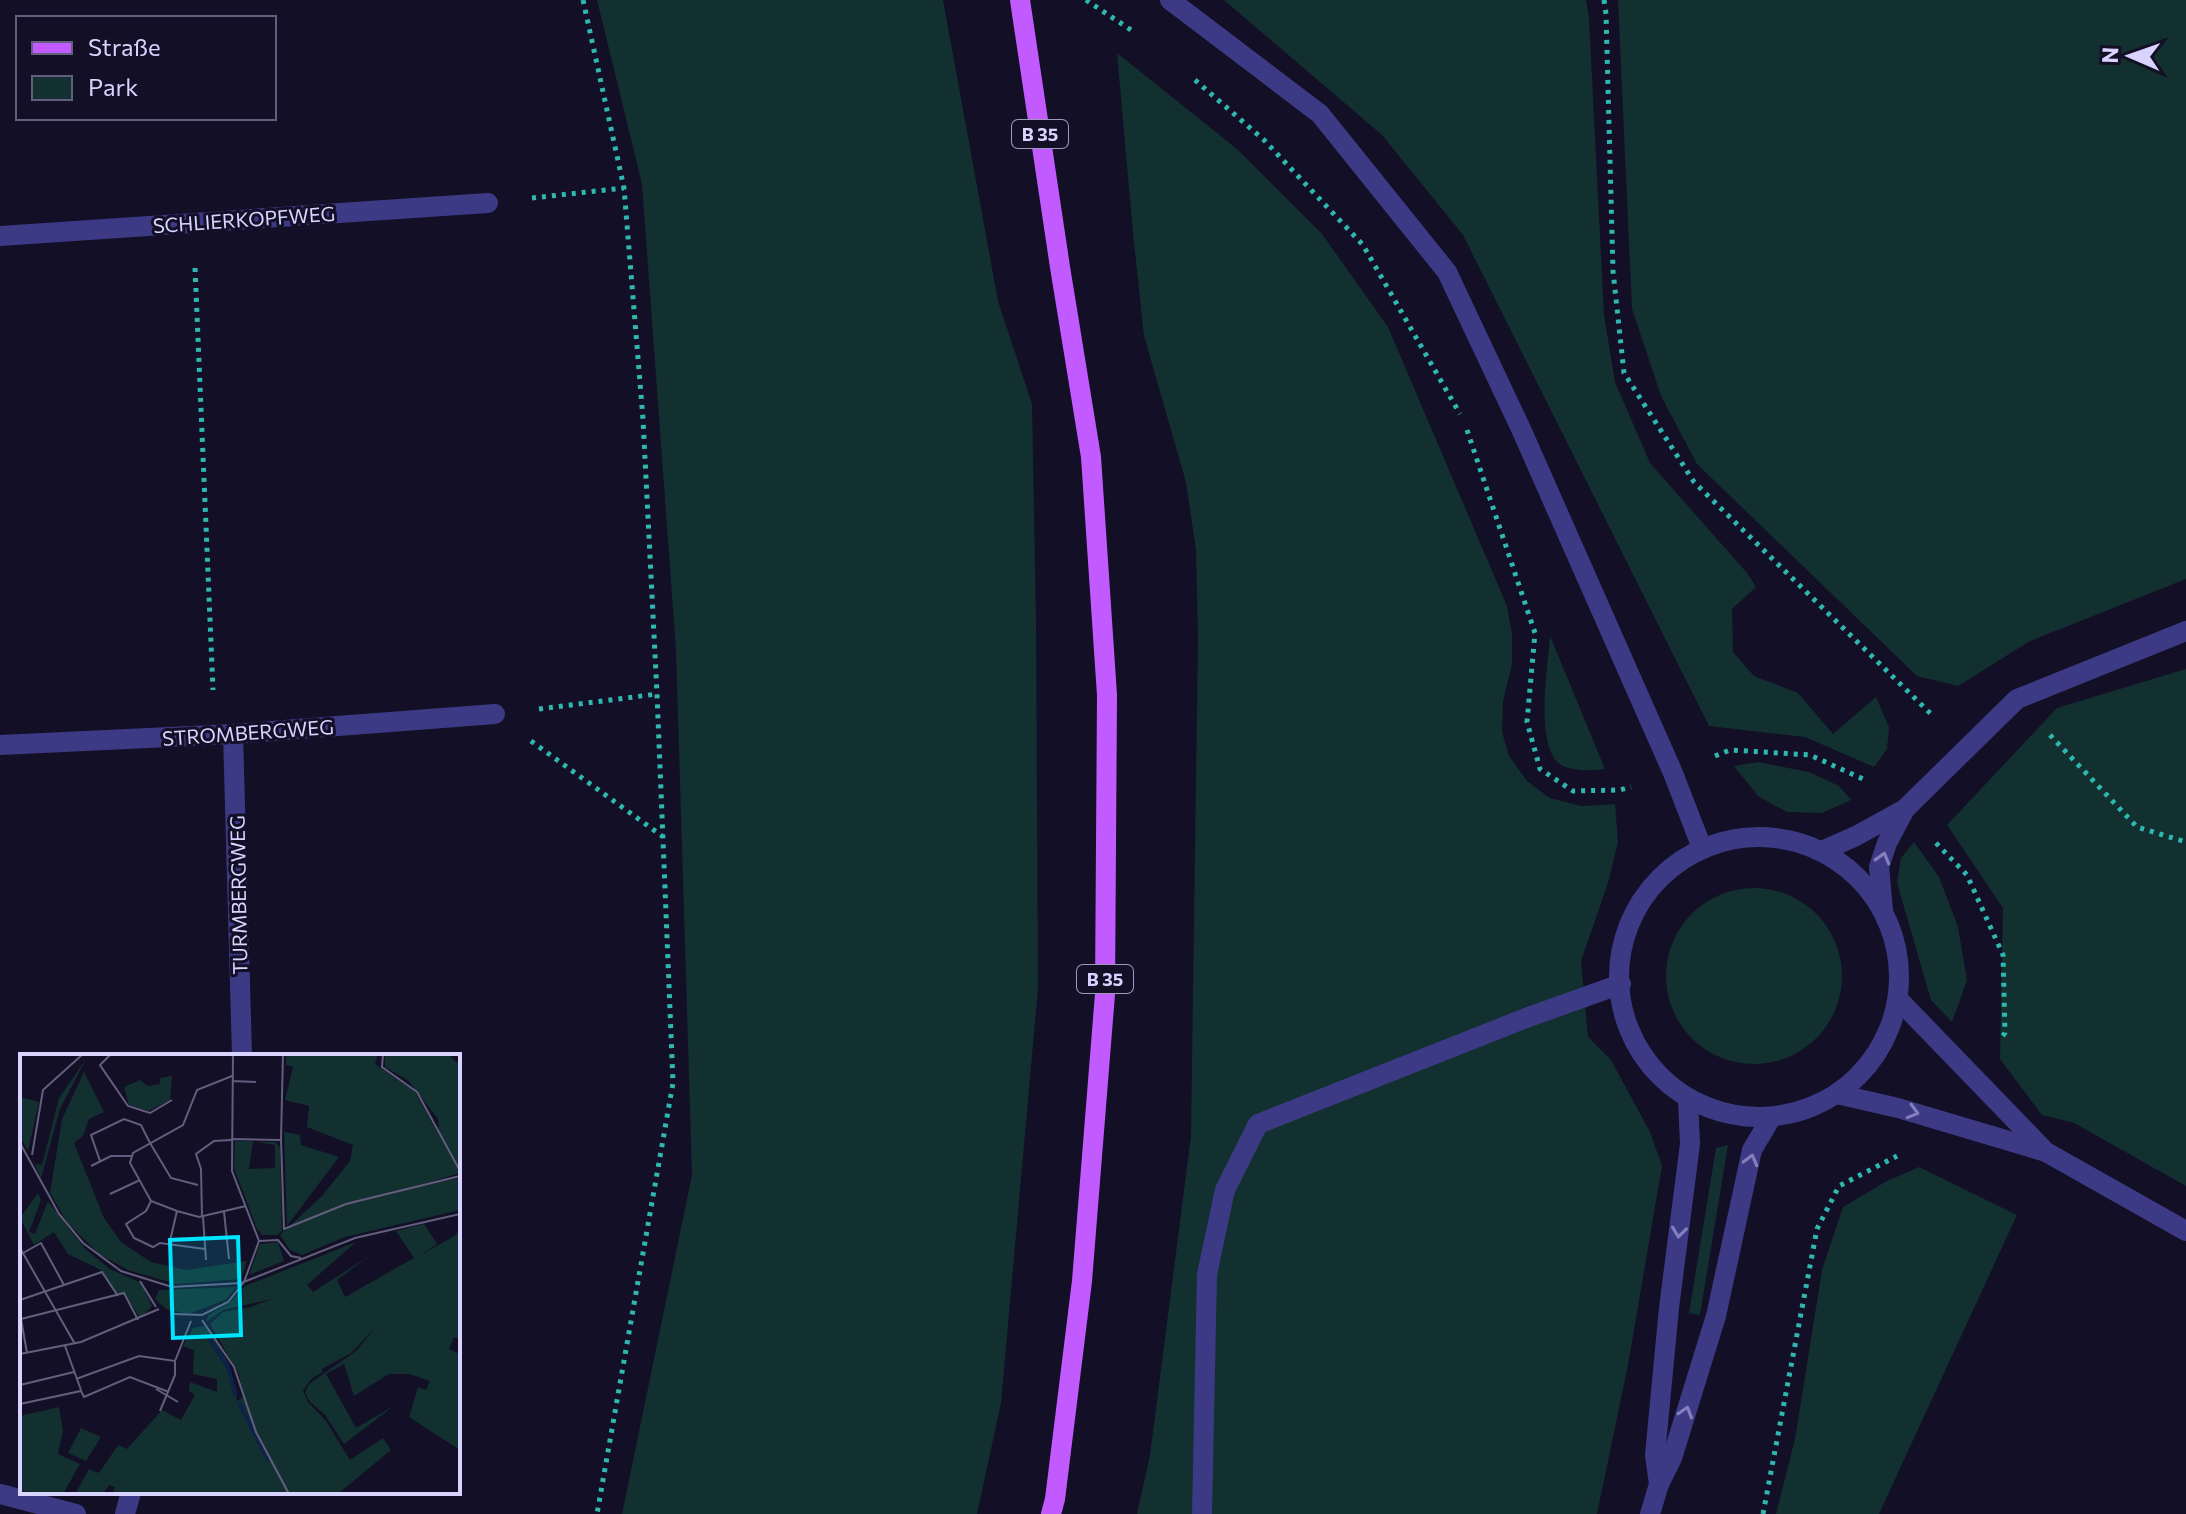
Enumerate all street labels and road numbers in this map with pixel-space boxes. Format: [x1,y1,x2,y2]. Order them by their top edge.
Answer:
road number: B 35 [1012,120,1068,148]
street label: SCHLIERKOPFWEG [152,201,336,237]
street label: STROMBERGWEG [161,714,335,750]
street label: TURMBERGWEG [225,815,251,975]
road number: B 35 [1077,965,1133,993]

